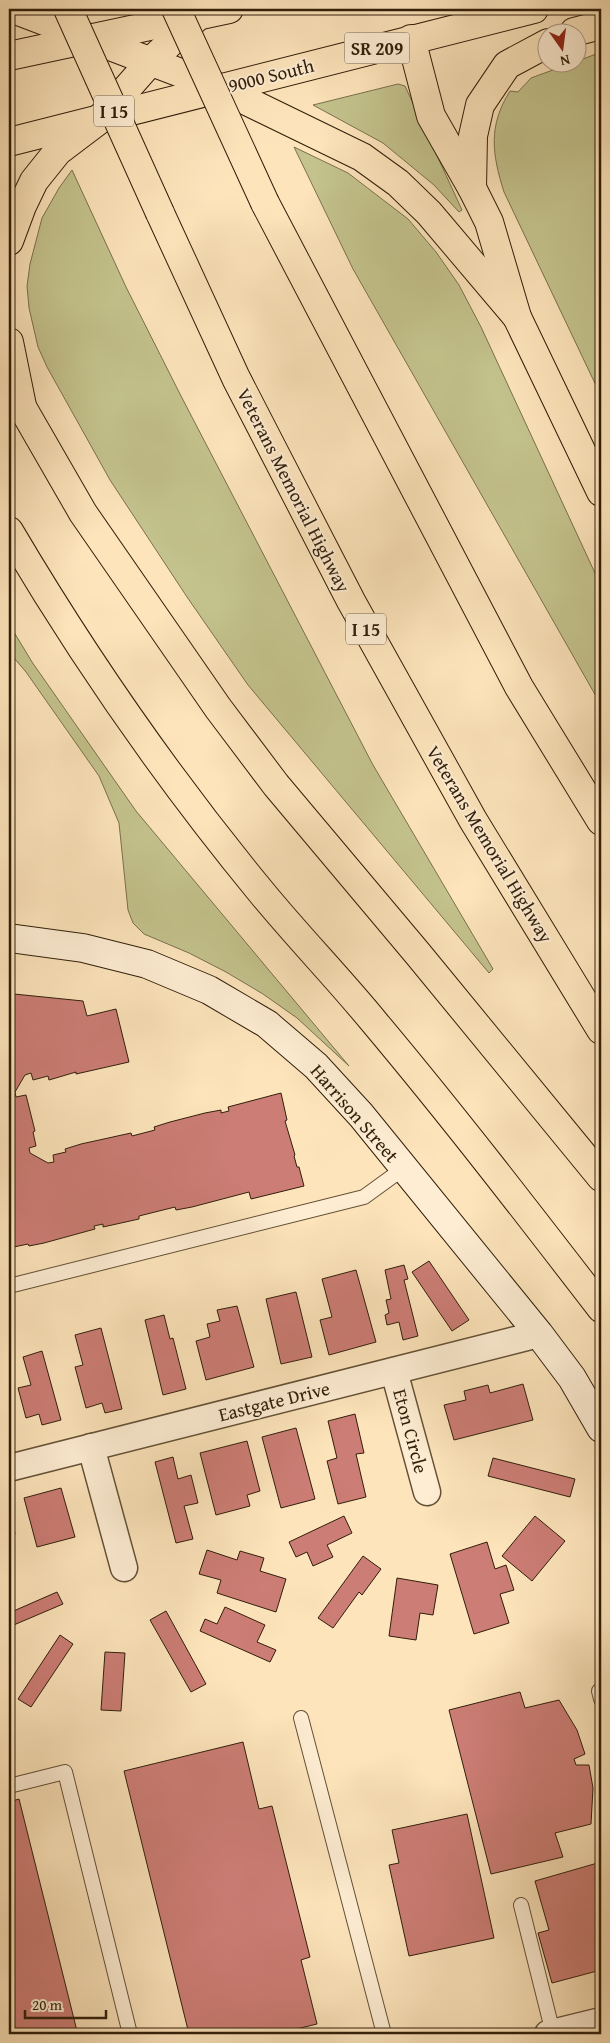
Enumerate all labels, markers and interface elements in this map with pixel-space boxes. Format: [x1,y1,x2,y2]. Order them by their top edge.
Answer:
north arrow [538,22,588,72]
road number: SR 209 [344,32,410,64]
text: N [558,50,572,72]
street label: 9000 South [225,51,317,99]
road number: I 15 [94,95,134,126]
street label: Veterans Memorial Highway [230,383,358,597]
road number: I 15 [346,614,386,644]
street label: Veterans Memorial Highway [420,740,560,949]
street label: Harrison Street [304,1057,406,1169]
street label: Eastgate Drive [215,1374,333,1428]
street label: Eton Circle [386,1386,436,1476]
scale bar [25,1988,106,2020]
text: 20 m [32,1994,63,2015]

